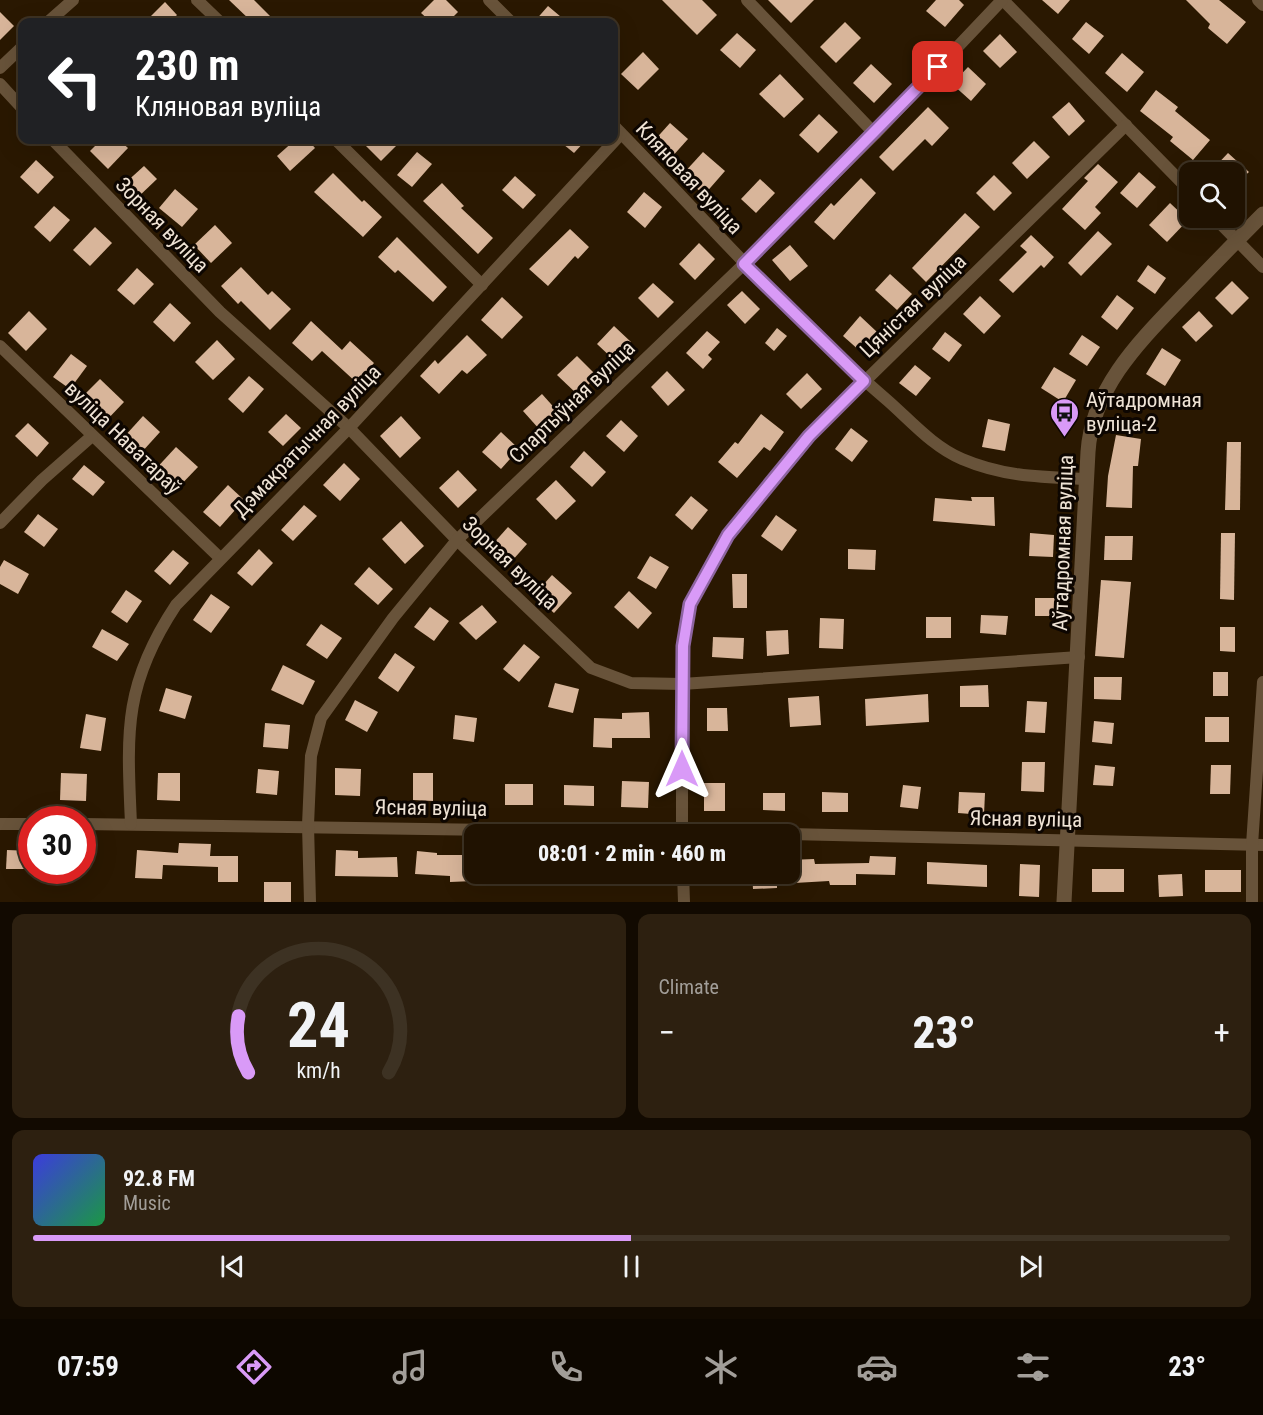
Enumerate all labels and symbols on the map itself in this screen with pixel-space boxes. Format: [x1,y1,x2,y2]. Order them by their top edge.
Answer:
pin [912,41,963,92]
street label: Кляновая вуліца [631,117,747,239]
street label: Зорная вуліца [111,172,213,278]
street label: Цяністая вуліца [855,249,971,363]
street label: Спартыўная вуліца [504,336,640,468]
street label: Дэмакратычная вуліца [228,360,386,522]
street label: вуліца Наватараў [60,377,186,499]
place label: Аўтадромная вуліца-2 [1086,388,1202,436]
bus stop icon: Аўтадромная вуліца-2 [1049,396,1081,438]
street label: Аўтадромная вуліца [1048,455,1078,631]
street label: Зорная вуліца [457,512,563,614]
position arrow [650,737,714,801]
street label: Ясная вуліца [374,795,488,821]
speed limit sign: 30 [18,806,96,884]
street label: Ясная вуліца [969,806,1083,832]

